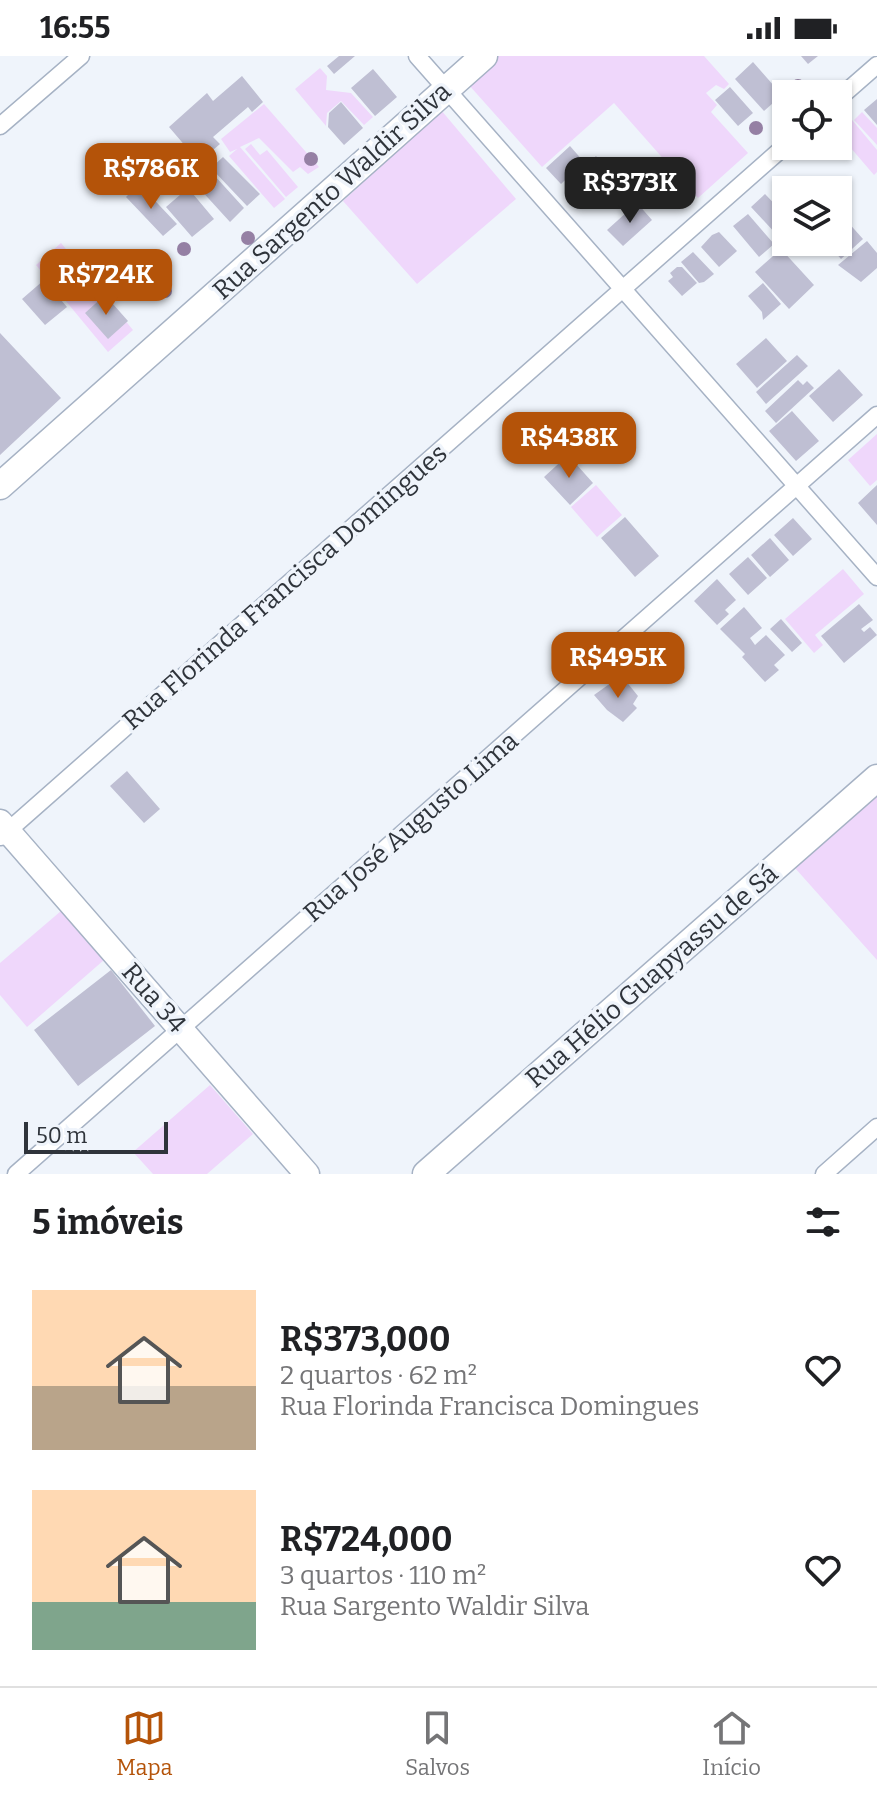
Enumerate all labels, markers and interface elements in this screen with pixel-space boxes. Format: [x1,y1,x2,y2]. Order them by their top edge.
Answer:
text: 16:55 [40,10,111,46]
street label: Rua Sargento Waldir Silva [207,76,457,306]
map controls [772,80,852,256]
button: locate [772,80,852,160]
pin: R$786K [86,143,216,211]
text: R$786K [103,153,199,184]
pin: R$373K [565,157,695,225]
text: R$373K [583,167,677,198]
button: layers [772,176,852,256]
pin: R$724K [41,249,171,317]
text: R$724K [58,259,154,290]
pin: R$438K [504,412,634,480]
text: R$438K [520,422,618,453]
street label: Rua Florinda Francisca Domingues [117,438,453,736]
pin: R$495K [553,632,683,700]
text: R$495K [569,642,667,673]
street label: Rua José Augusto Lima [297,725,525,929]
street label: Rua Hélio Guapyassu de Sá [520,858,784,1094]
street label: Rua 34 [115,957,193,1039]
scale bar [24,1118,168,1154]
text: 50 m [36,1122,87,1149]
icon: filters [801,1200,845,1244]
text: 5 imóveis [32,1202,183,1243]
text: R$373,000 [280,1319,451,1360]
icon: home [96,1322,192,1418]
icon: heart [801,1348,845,1392]
text: 2 quartos · 62 m² [280,1360,477,1391]
text: Rua Florinda Francisca Domingues [280,1391,700,1422]
text: R$724,000 [280,1519,452,1560]
icon: home [96,1522,192,1618]
icon: heart [801,1548,845,1592]
text: 3 quartos · 110 m² [280,1560,486,1591]
text: Rua Sargento Waldir Silva [280,1591,589,1622]
tab: Mapa [116,1706,173,1781]
tab: Salvos [405,1706,470,1781]
tab: Início [702,1706,761,1781]

